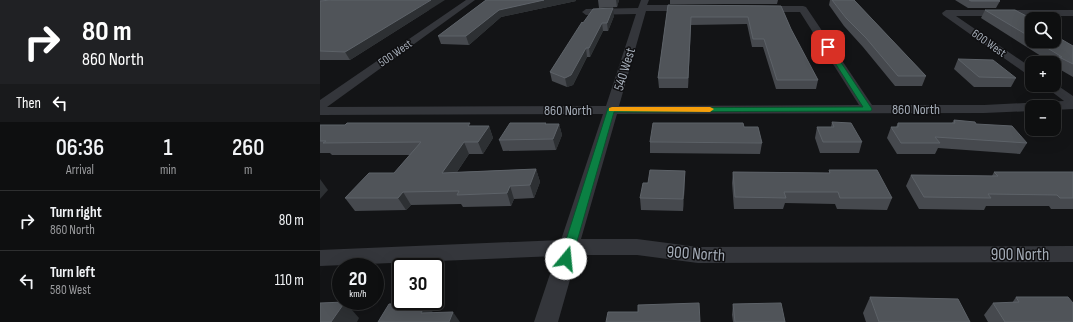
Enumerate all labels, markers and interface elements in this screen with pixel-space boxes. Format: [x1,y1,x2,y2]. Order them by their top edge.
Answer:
map controls [1025,12,1061,136]
button: search [1025,12,1061,48]
text: 80 m [82,15,131,48]
icon: right [16,16,68,68]
street label: 600 West [969,26,1009,61]
pin [811,30,845,64]
street label: 500 West [375,36,415,70]
icon: arrive [817,36,839,58]
street label: 540 West [610,46,639,93]
text: 860 North [82,49,144,70]
button: + [1025,56,1061,92]
icon: left [49,92,71,114]
text: Then [16,94,41,113]
button: − [1025,100,1061,136]
street label: 860 North [892,101,940,118]
street label: 860 North [544,102,592,119]
text: 06:36 [56,133,104,162]
text: 1 [164,133,173,162]
text: 260 [232,133,264,162]
text: Arrival [66,162,94,178]
text: min [160,162,176,178]
text: m [244,162,252,178]
text: Turn right [50,203,102,222]
icon: right [16,210,38,232]
text: 80 m [279,211,304,230]
text: 860 North [50,222,95,238]
position arrow [545,238,587,280]
street label: 900 North [666,242,726,266]
street label: 900 North [991,245,1049,265]
speed limit sign: 30 [392,258,444,310]
text: Turn left [50,263,95,282]
text: 20 [349,267,367,291]
icon: left [16,270,38,292]
text: 110 m [275,271,304,290]
text: 580 West [50,282,91,298]
text: km/h [349,288,367,300]

